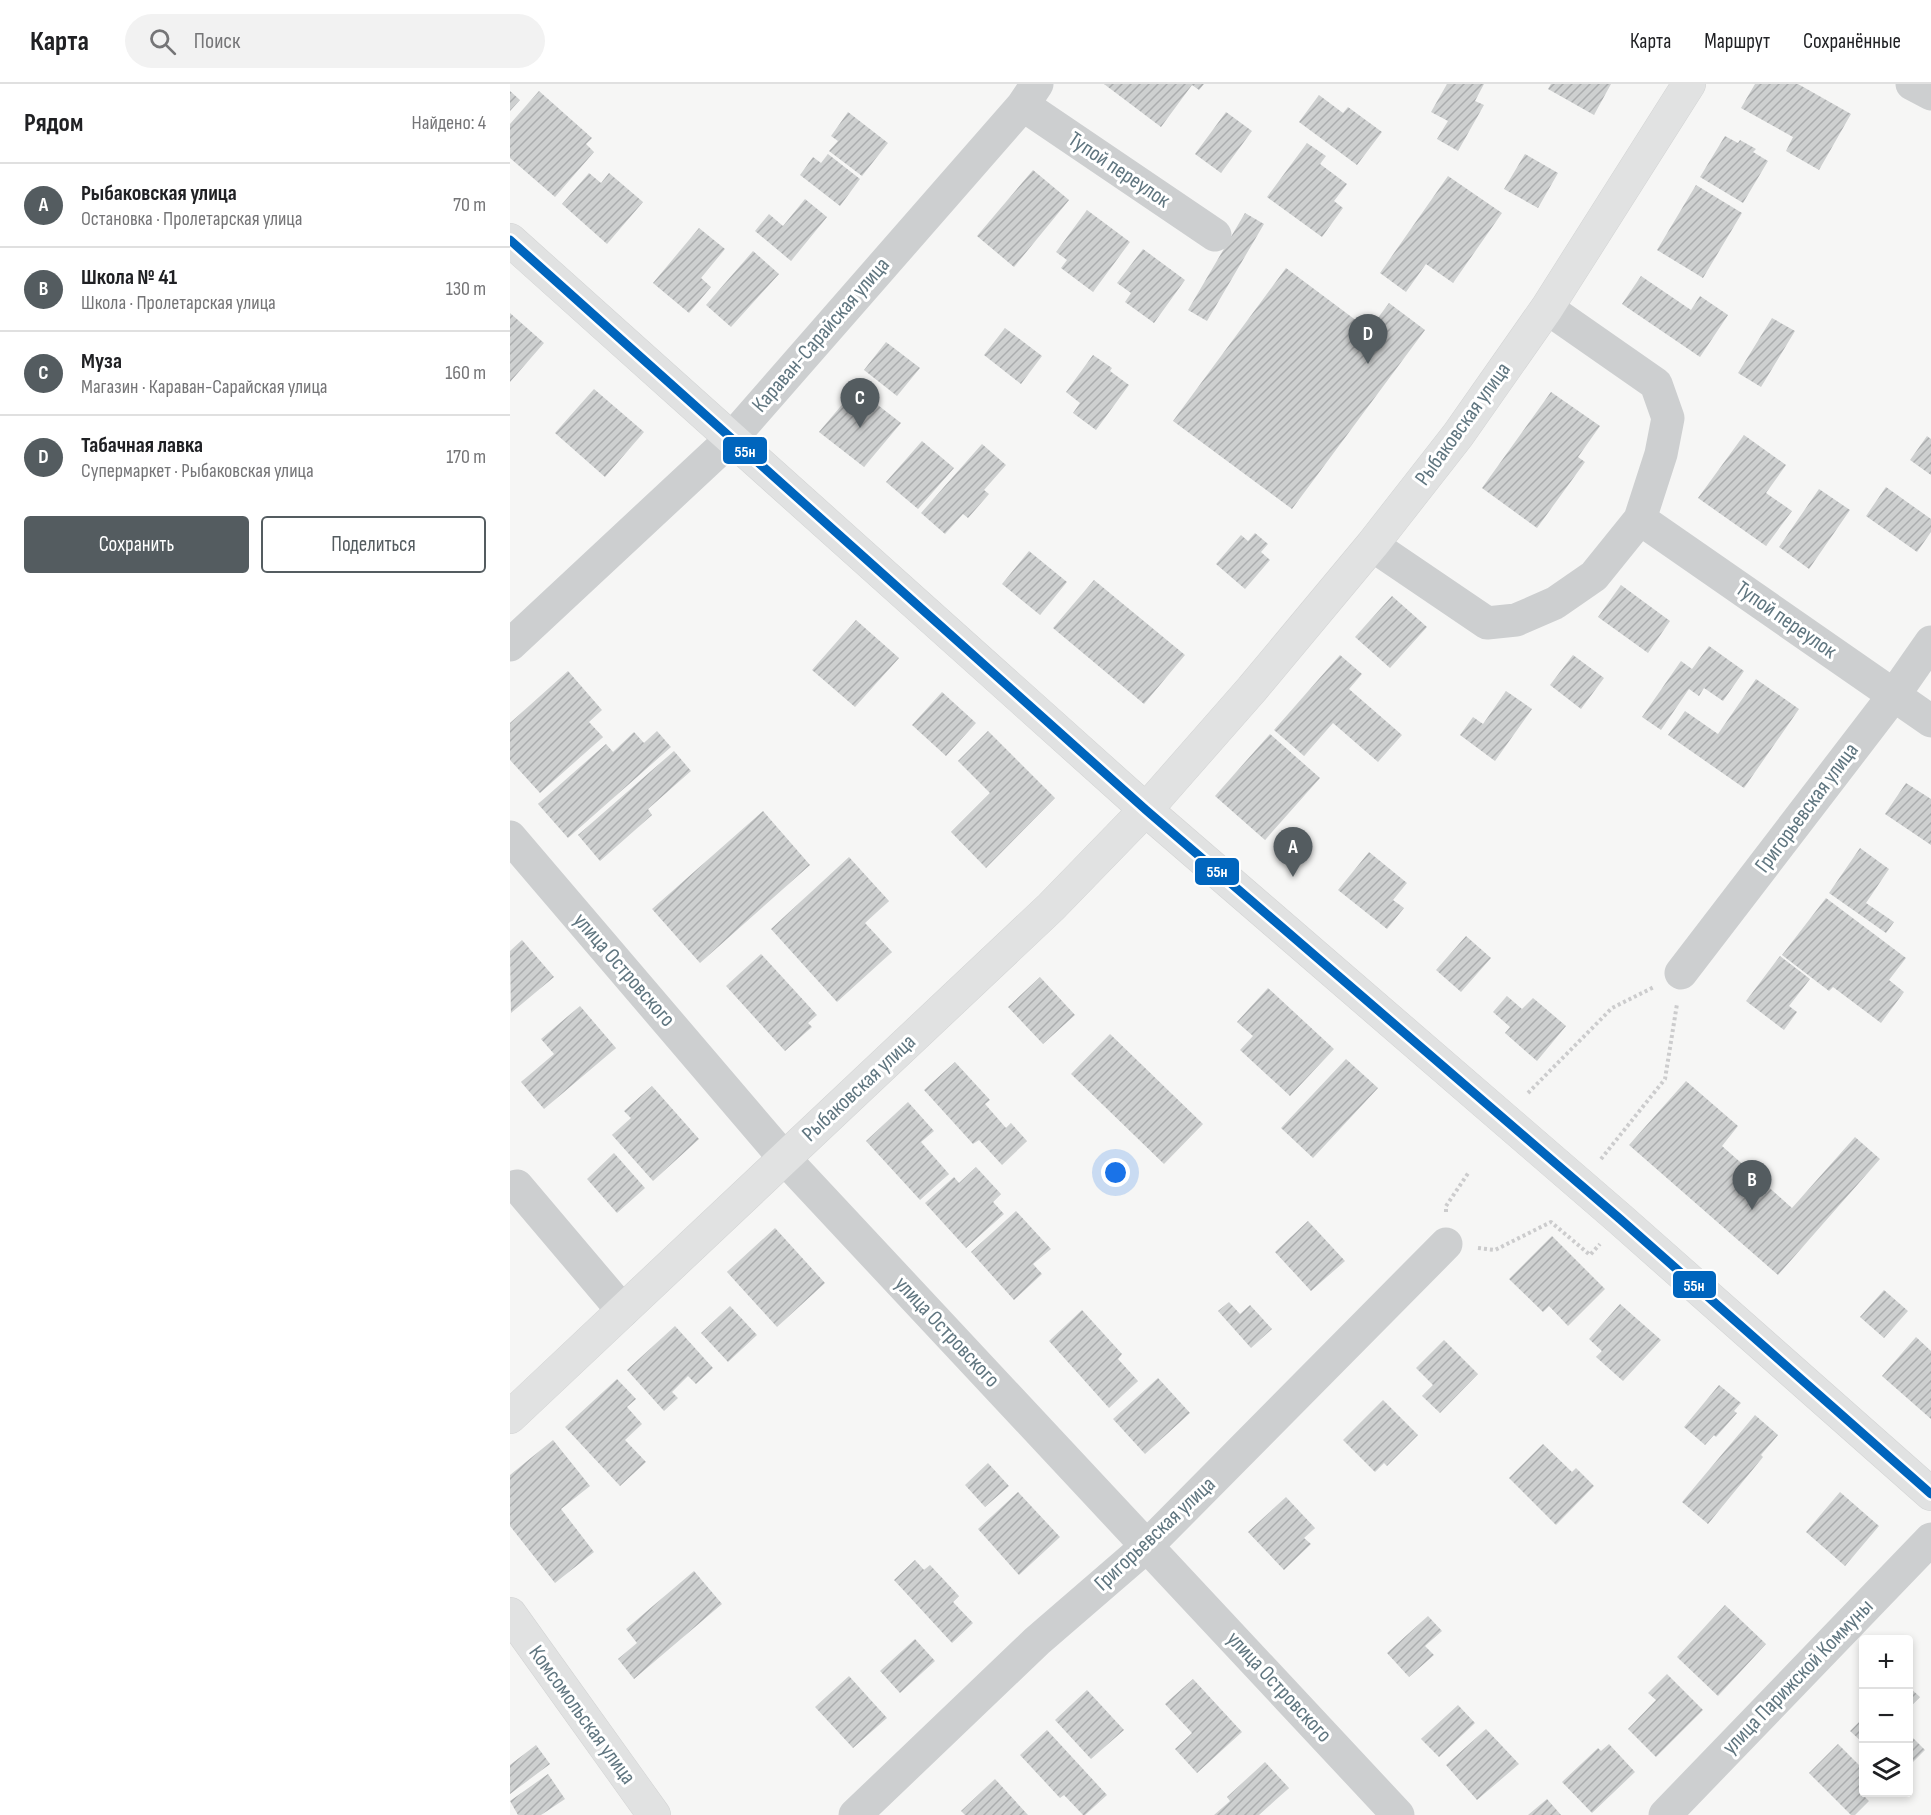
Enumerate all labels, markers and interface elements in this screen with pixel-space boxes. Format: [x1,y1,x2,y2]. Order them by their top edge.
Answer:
search box [125,14,545,68]
text: Карта [30,25,89,58]
icon: search [146,25,179,58]
text: Поиск [194,28,240,55]
text: Карта [1630,29,1671,54]
text: Маршрут [1704,29,1770,54]
text: Сохранённые [1803,29,1901,54]
text: Рядом [24,108,83,139]
text: Найдено: 4 [412,111,486,135]
street label: Тупой переулок [1063,126,1176,214]
text: Рыбаковская улица [81,180,237,207]
text: A [39,193,48,217]
text: 70 m [453,193,486,217]
text: Остановка · Пролетарская улица [81,207,302,231]
street label: Караван-Сарайская улица [746,252,896,418]
text: Школа № 41 [81,264,177,291]
text: B [39,277,48,301]
text: 130 m [446,277,486,301]
text: Школа · Пролетарская улица [81,291,276,315]
pin: D [1348,314,1388,364]
text: Муза [81,348,122,375]
street label: Рыбаковская улица [1409,357,1517,491]
text: C [38,361,49,385]
text: 160 m [445,361,486,385]
text: Магазин · Караван-Сарайская улица [81,375,327,399]
pin: C [840,378,880,428]
text: Табачная лавка [81,432,203,459]
line badge: 55н [722,436,768,465]
text: 55н [734,443,756,462]
text: D [38,445,49,469]
text: 170 m [446,445,486,469]
text: Супермаркет · Рыбаковская улица [81,459,314,483]
button: Сохранить [24,516,249,573]
button: Поделиться [261,516,486,573]
street label: Тупой переулок [1730,575,1842,665]
street label: Григорьевская улица [1749,738,1865,878]
pin: A [1274,828,1312,877]
line badge: 55н [1194,857,1240,886]
text: 55н [1206,863,1228,882]
street label: улица Островского [567,907,681,1033]
street label: Рыбаковская улица [797,1028,921,1148]
your location [1101,1158,1130,1187]
pin: B [1732,1160,1772,1210]
line badge: 55н [1672,1270,1717,1299]
street label: улица Островского [889,1271,1005,1393]
text: 55н [1683,1277,1705,1296]
street label: Григорьевская улица [1089,1471,1221,1597]
street label: улица Парижской Коммуны [1717,1594,1879,1760]
street label: улица Островского [1221,1626,1337,1748]
map controls [1859,1635,1913,1797]
button: + [1859,1635,1913,1689]
street label: Комсомольская улица [523,1640,641,1790]
button: − [1859,1689,1913,1743]
button: layers [1859,1743,1913,1797]

